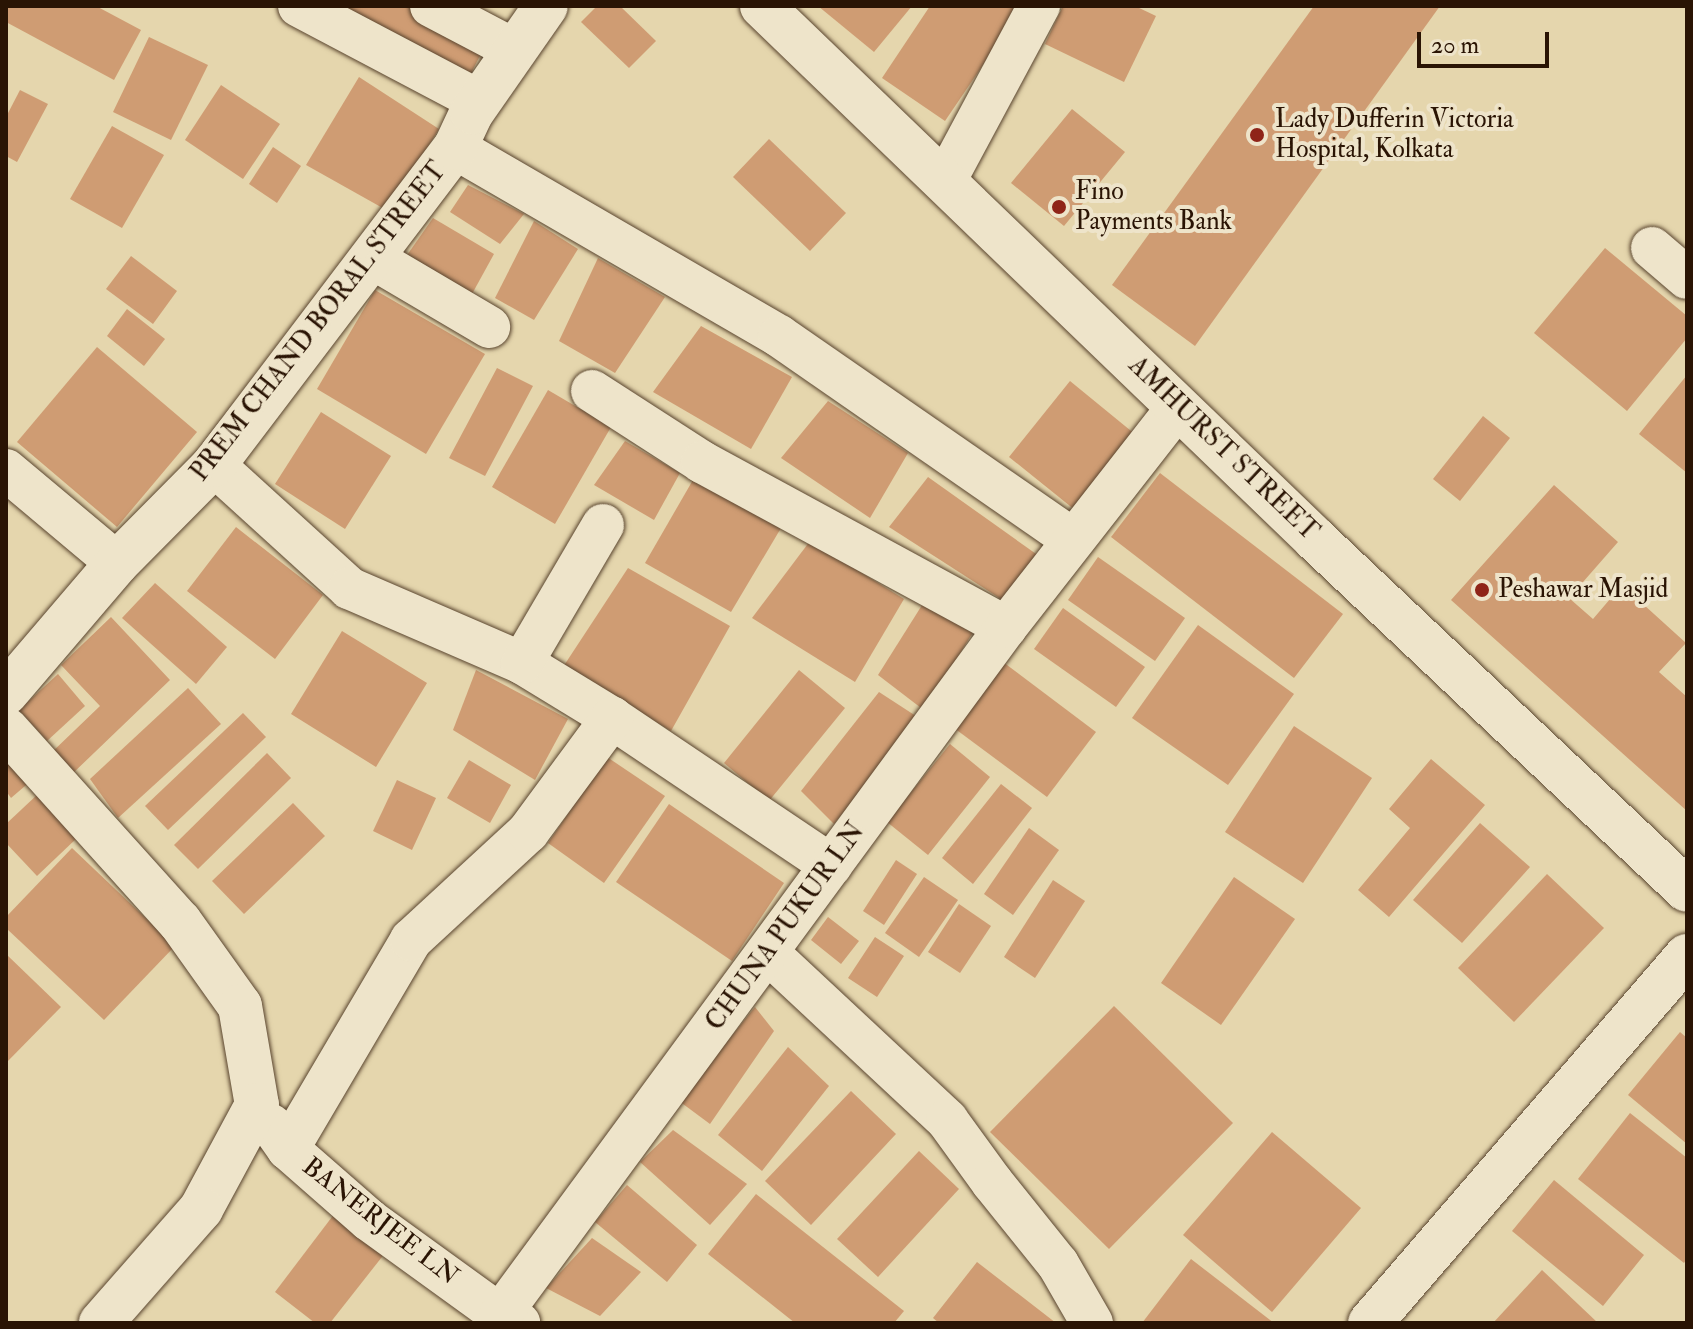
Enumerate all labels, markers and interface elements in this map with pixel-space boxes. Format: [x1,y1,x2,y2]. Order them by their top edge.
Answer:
scale bar [1421,16,1553,66]
text: 20 m [1431,30,1479,61]
place label: Lady Dufferin Victoria Hospital, Kolkata [1275,104,1514,166]
marker: Lady Dufferin Victoria Hospital, Kolkata [1246,124,1268,146]
street label: PREM CHAND BORAL STREET [185,156,453,488]
place label: Fino Payments Bank [1075,176,1232,238]
marker: Fino Payments Bank [1050,198,1068,216]
street label: AMHURST STREET [1122,350,1324,548]
place label: Peshawar Masjid [1498,574,1668,606]
marker: Peshawar Masjid [1473,581,1491,599]
street label: CHUNA PUKUR LN [700,817,872,1037]
street label: BANERJEE LN [296,1151,464,1293]

